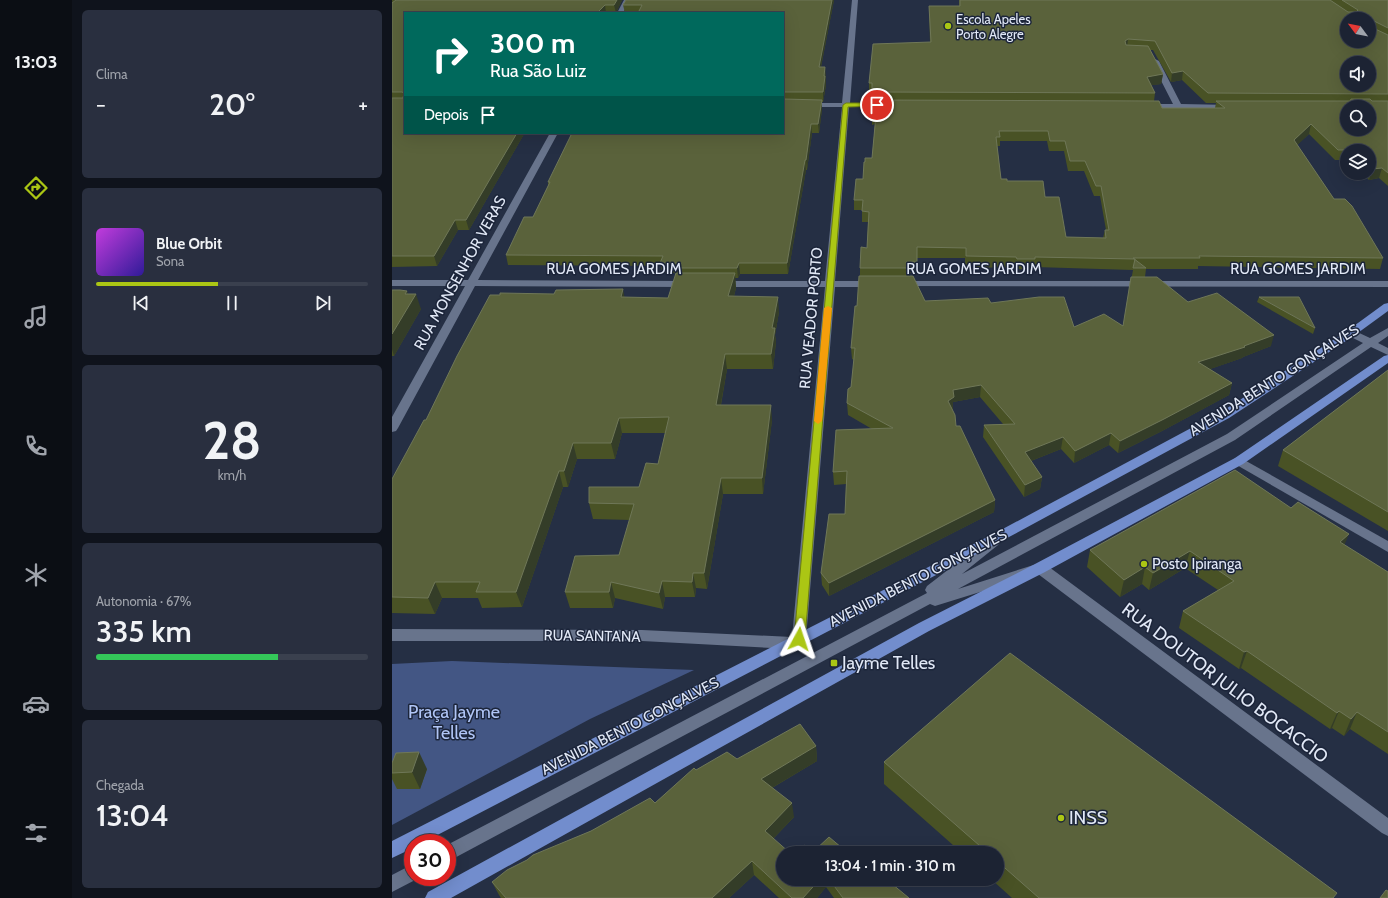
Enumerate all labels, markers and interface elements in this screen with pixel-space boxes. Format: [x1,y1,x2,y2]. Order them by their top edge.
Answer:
place label: Escola Apeles Porto Alegre [956,11,1031,42]
north arrow [1340,12,1376,48]
map controls [1340,12,1376,180]
marker: Escola Apeles Porto Alegre [943,21,953,31]
text: 300 m [490,26,575,60]
icon: right [424,28,476,80]
text: 13:03 [15,51,57,73]
button: sound [1340,56,1376,92]
text: Rua São Luiz [490,60,586,82]
text: Clima [96,66,127,82]
text: 20° [209,86,255,123]
pin [860,88,894,122]
text: − [96,91,106,118]
text: + [358,91,368,118]
icon: arrive [866,94,888,116]
button: search [1340,100,1376,136]
icon: arrive [477,104,499,126]
text: Depois [424,106,469,124]
button: layers [1340,144,1376,180]
icon: directions [22,174,50,202]
street label: RUA MONSENHOR VERAS [410,193,510,353]
text: Blue Orbit [156,235,222,253]
street label: RUA VEADOR PORTO [796,246,826,390]
text: Sona [156,253,184,269]
street label: RUA GOMES JARDIM [546,260,682,278]
street label: RUA GOMES JARDIM [906,260,1042,278]
street label: RUA GOMES JARDIM [1230,260,1366,278]
icon: previous [130,292,152,314]
icon: pause [221,292,243,314]
icon: next [312,292,334,314]
icon: music [22,303,50,331]
street label: AVENIDA BENTO GONÇALVES [1186,320,1362,440]
text: 28 [203,409,261,472]
icon: phone [22,432,50,460]
text: km/h [218,467,246,483]
street label: AVENIDA BENTO GONÇALVES [826,525,1010,631]
place label: Posto Ipiranga [1152,555,1242,573]
marker: Posto Ipiranga [1139,559,1149,569]
icon: climate [22,561,50,589]
text: Autonomia · 67% [96,593,191,609]
street label: RUA DOUTOR JULIO BOCACCIO [1117,598,1333,768]
text: 335 km [96,613,192,650]
position arrow [778,618,820,660]
street label: RUA SANTANA [543,626,641,646]
place label: Jayme Telles [841,652,935,674]
marker: Jayme Telles [829,658,839,668]
street label: AVENIDA BENTO GONÇALVES [538,673,722,779]
icon: car [22,690,50,718]
park label: Praça Jayme Telles [408,701,500,744]
text: Chegada [96,777,144,793]
text: 13:04 [96,797,169,834]
place label: INSS [1069,807,1107,829]
marker: INSS [1056,813,1066,823]
icon: filters [22,819,50,847]
speed limit sign: 30 [404,834,456,886]
text: 13:04 · 1 min · 310 m [825,857,955,875]

